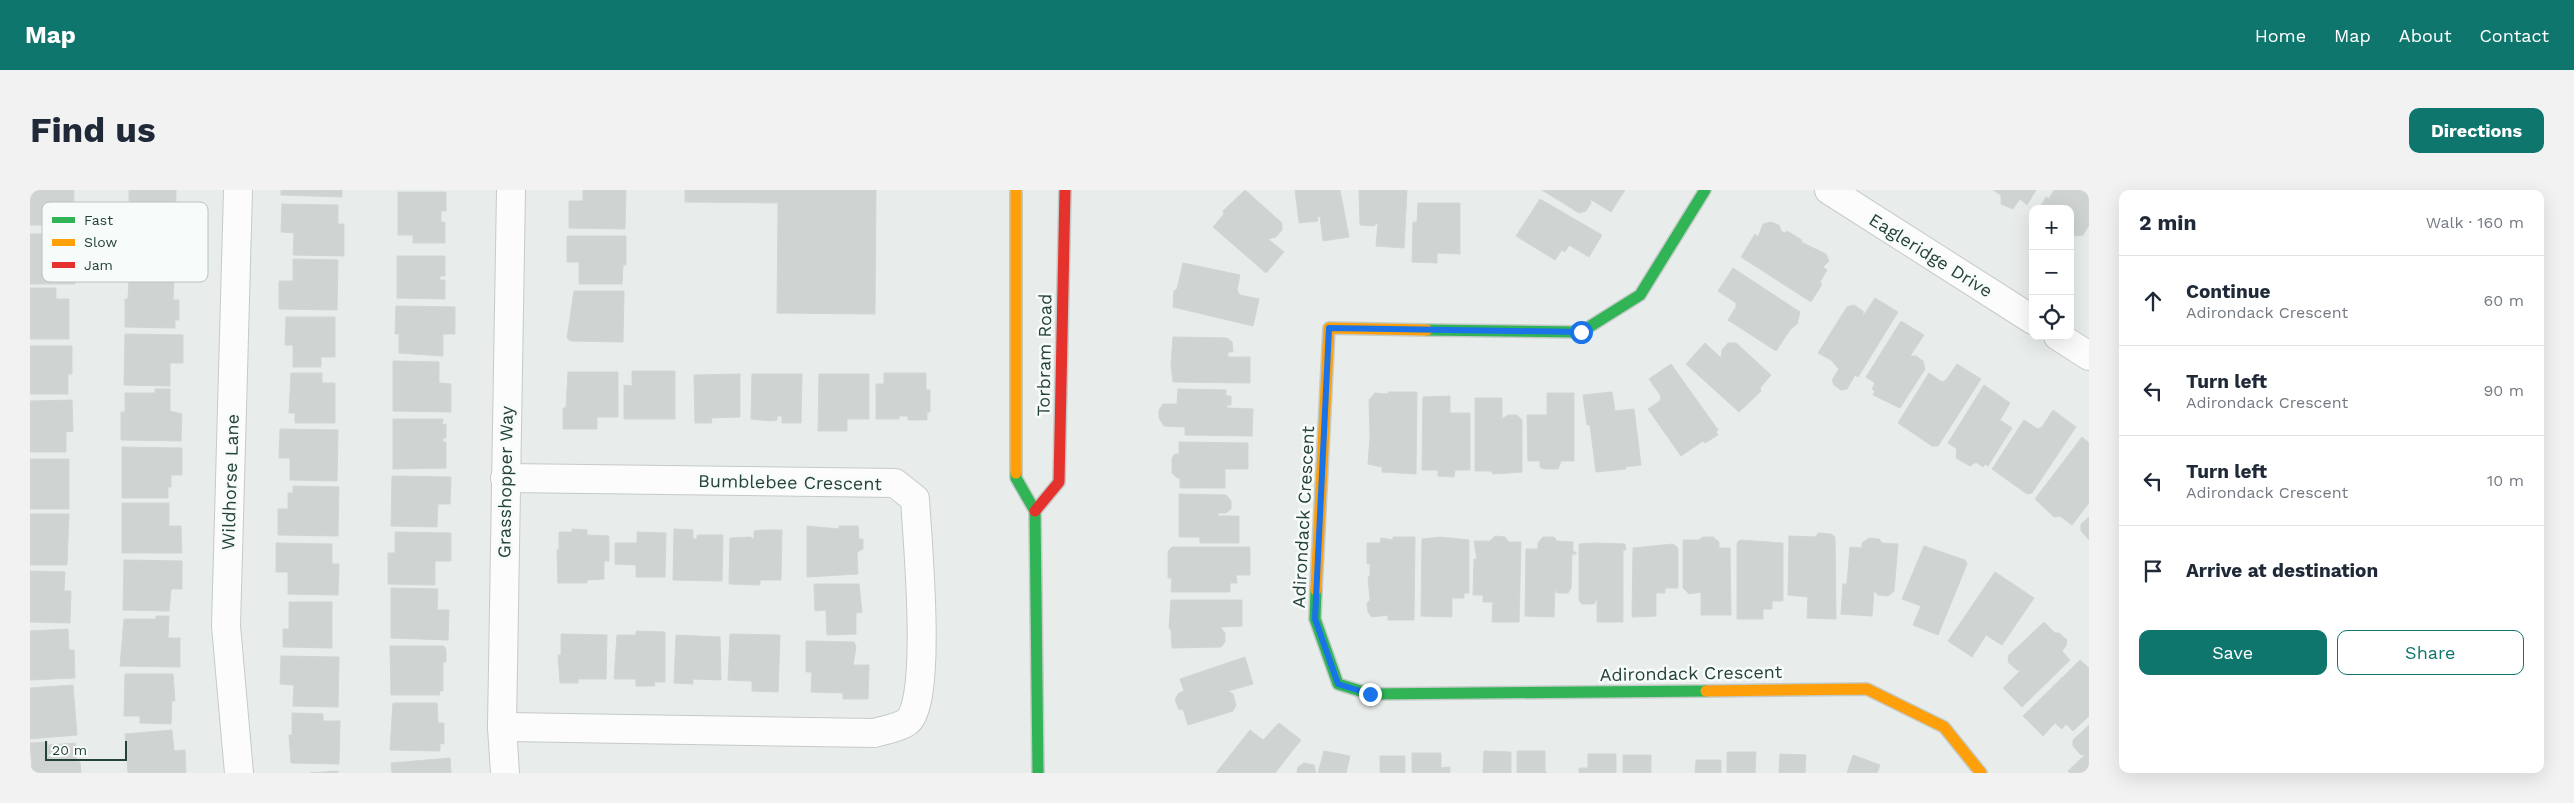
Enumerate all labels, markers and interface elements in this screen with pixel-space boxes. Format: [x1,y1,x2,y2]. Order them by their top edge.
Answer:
text: Map [25,21,76,49]
text: Home [2255,25,2306,46]
text: Map [2334,25,2371,46]
text: About [2399,25,2451,46]
text: Contact [2479,25,2549,46]
button: Directions [2409,108,2544,153]
text: Find us [30,109,156,151]
legend [42,202,208,282]
map controls [2029,205,2074,340]
button: + [2029,205,2074,250]
street label: Eagleridge Drive [1865,209,1997,301]
text: 2 min [2139,210,2196,235]
text: Fast [84,212,113,228]
text: Walk · 160 m [2426,213,2524,232]
text: Slow [84,234,117,250]
button: − [2029,250,2074,295]
text: Jam [84,257,113,273]
text: Continue [2186,280,2270,303]
icon: ahead [2139,287,2167,315]
text: 60 m [2484,291,2524,310]
street label: Torbram Road [1032,293,1056,417]
button: locate [2029,295,2074,340]
text: Adirondack Crescent [2186,303,2348,322]
route start [1570,321,1593,344]
text: Turn left [2186,370,2267,393]
icon: left [2139,377,2167,405]
text: 90 m [2483,381,2524,400]
text: Adirondack Crescent [2186,393,2348,412]
street label: Grasshopper Way [493,405,517,558]
street label: Wildhorse Lane [217,414,243,550]
street label: Adirondack Crescent [1288,425,1318,609]
text: Turn left [2186,460,2267,483]
icon: left [2139,467,2167,495]
street label: Bumblebee Crescent [698,470,882,494]
text: 10 m [2487,471,2524,490]
text: Adirondack Crescent [2186,483,2348,502]
icon: arrive [2139,557,2167,585]
text: Arrive at destination [2186,559,2378,582]
button: Save [2139,630,2327,675]
button: Share [2337,630,2524,675]
street label: Adirondack Crescent [1600,661,1783,685]
route end [1359,683,1382,706]
scale bar [45,738,128,761]
text: 20 m [52,742,87,758]

